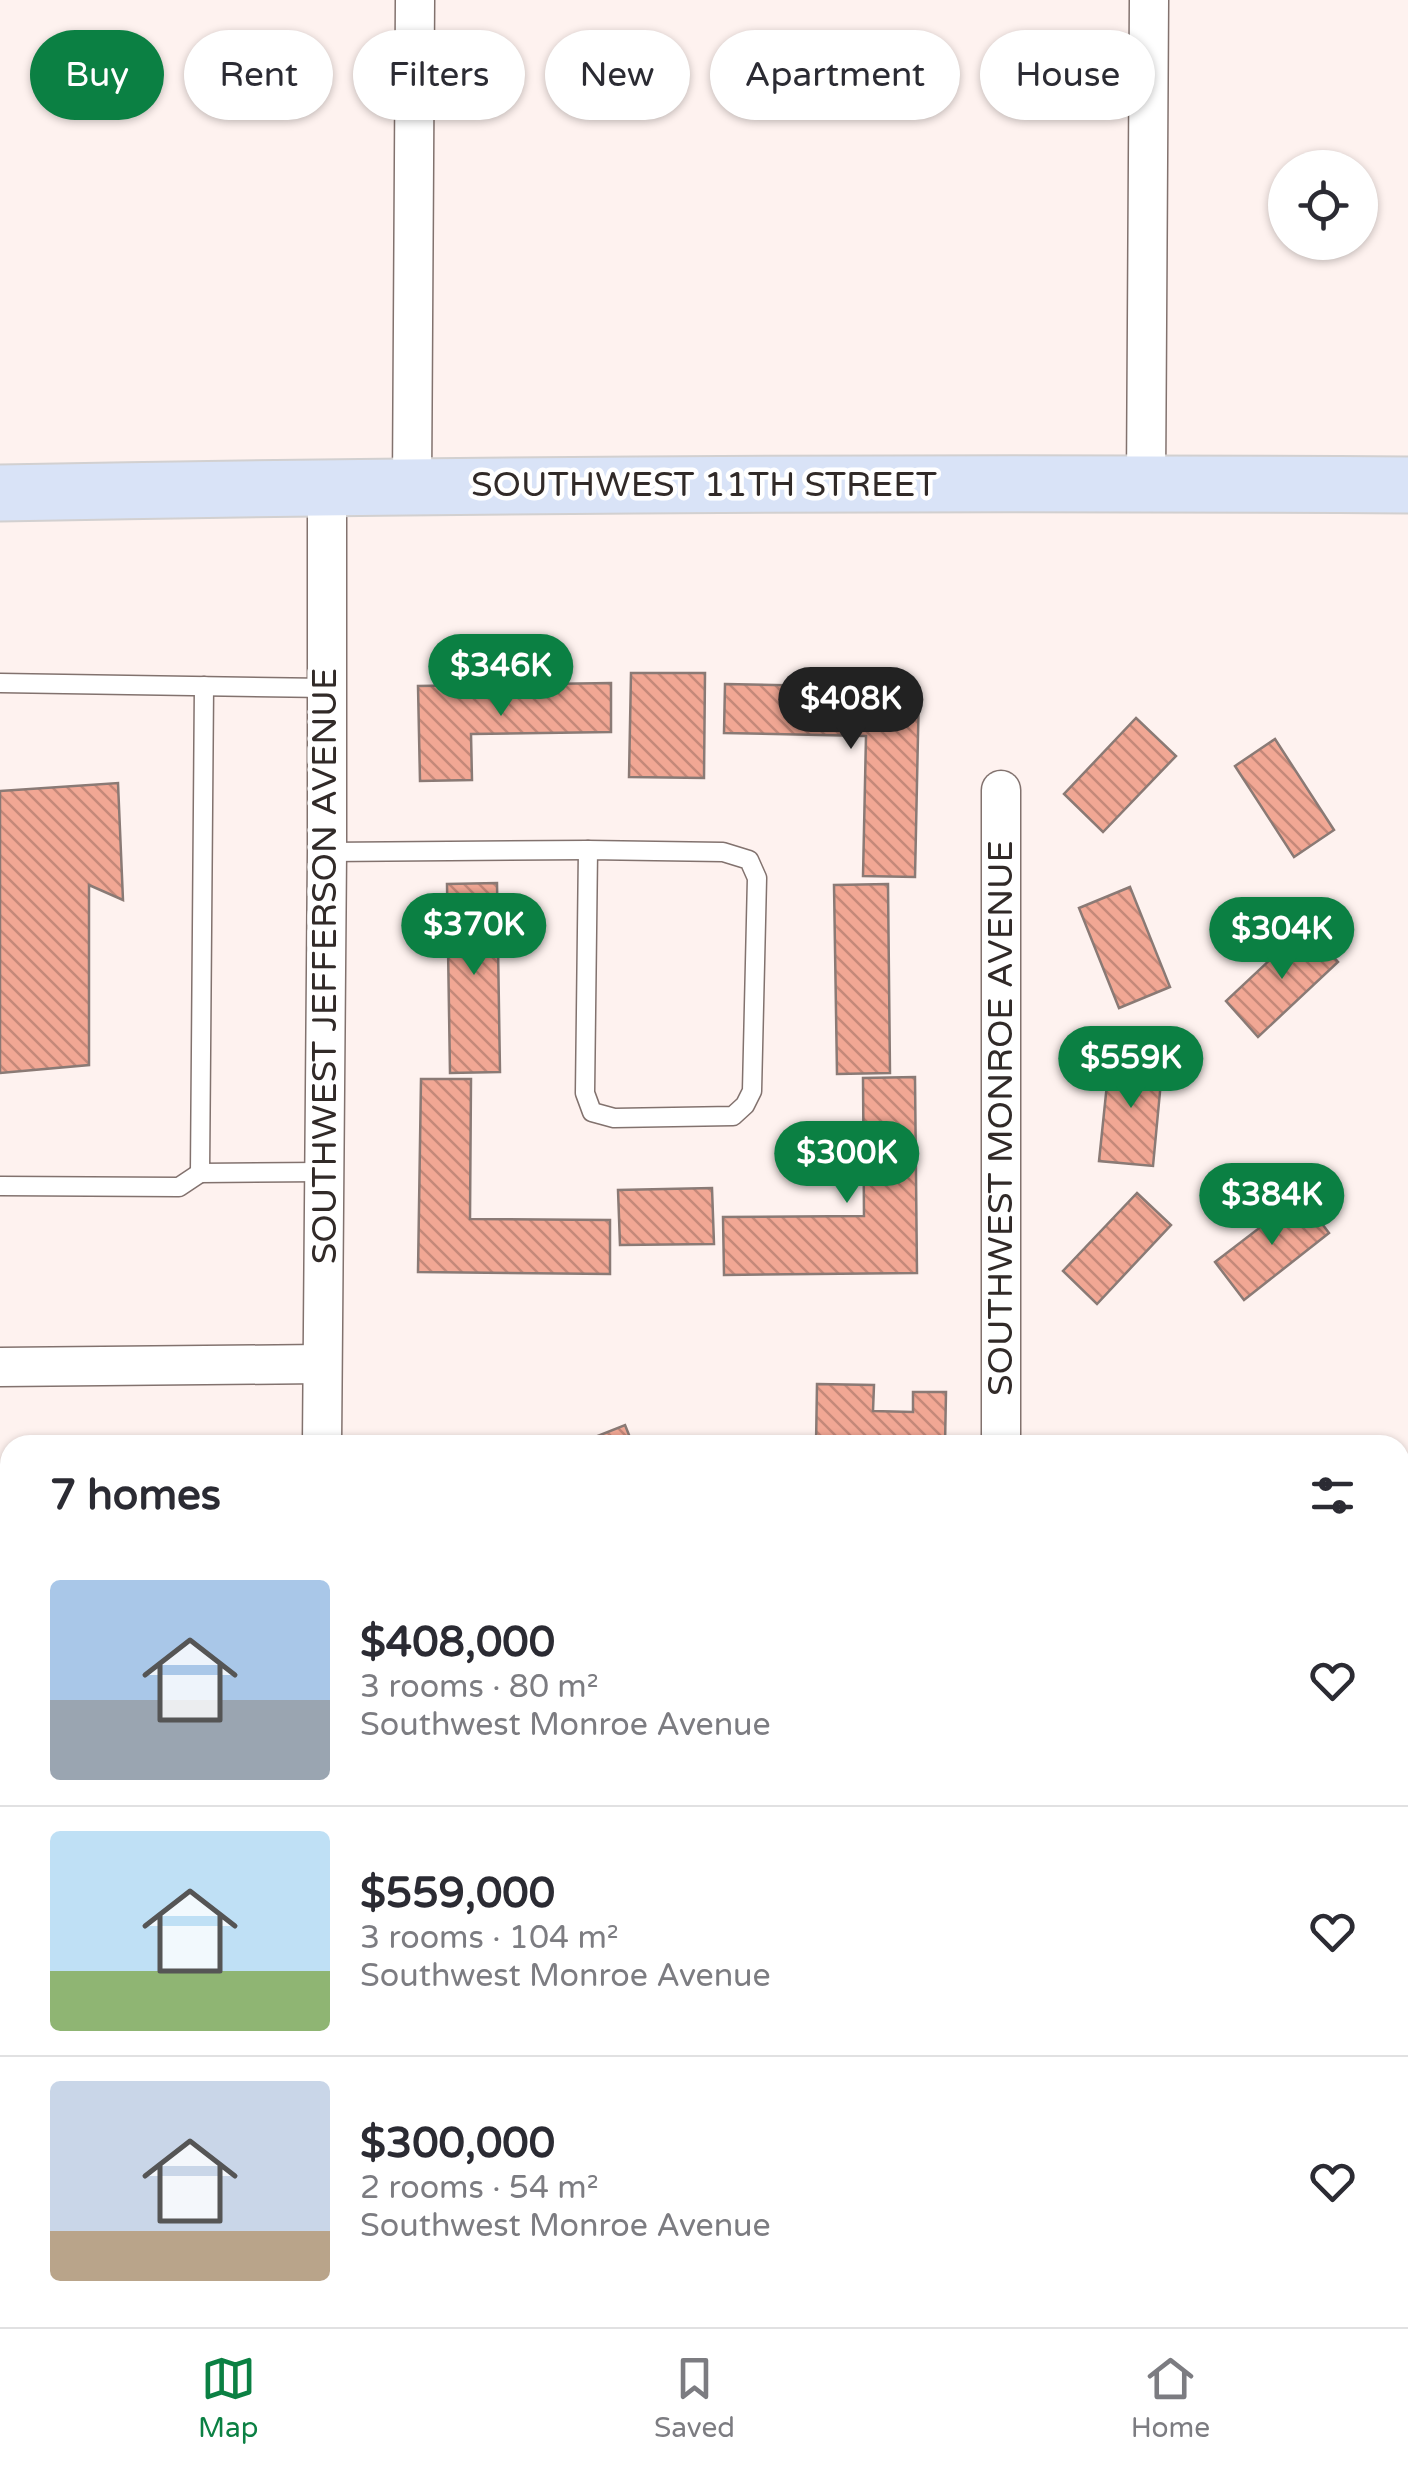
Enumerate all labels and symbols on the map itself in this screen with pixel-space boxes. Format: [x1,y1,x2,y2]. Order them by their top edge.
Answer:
street label: SOUTHWEST 11TH STREET [471,464,937,506]
pin: $346K [431,634,571,719]
pin: $408K [781,667,921,752]
street label: SOUTHWEST JEFFERSON AVENUE [304,668,346,1264]
street label: SOUTHWEST MONROE AVENUE [980,840,1022,1396]
pin: $370K [404,893,544,978]
pin: $304K [1212,897,1352,982]
pin: $559K [1061,1026,1201,1111]
pin: $300K [777,1121,917,1206]
pin: $384K [1202,1163,1342,1248]

